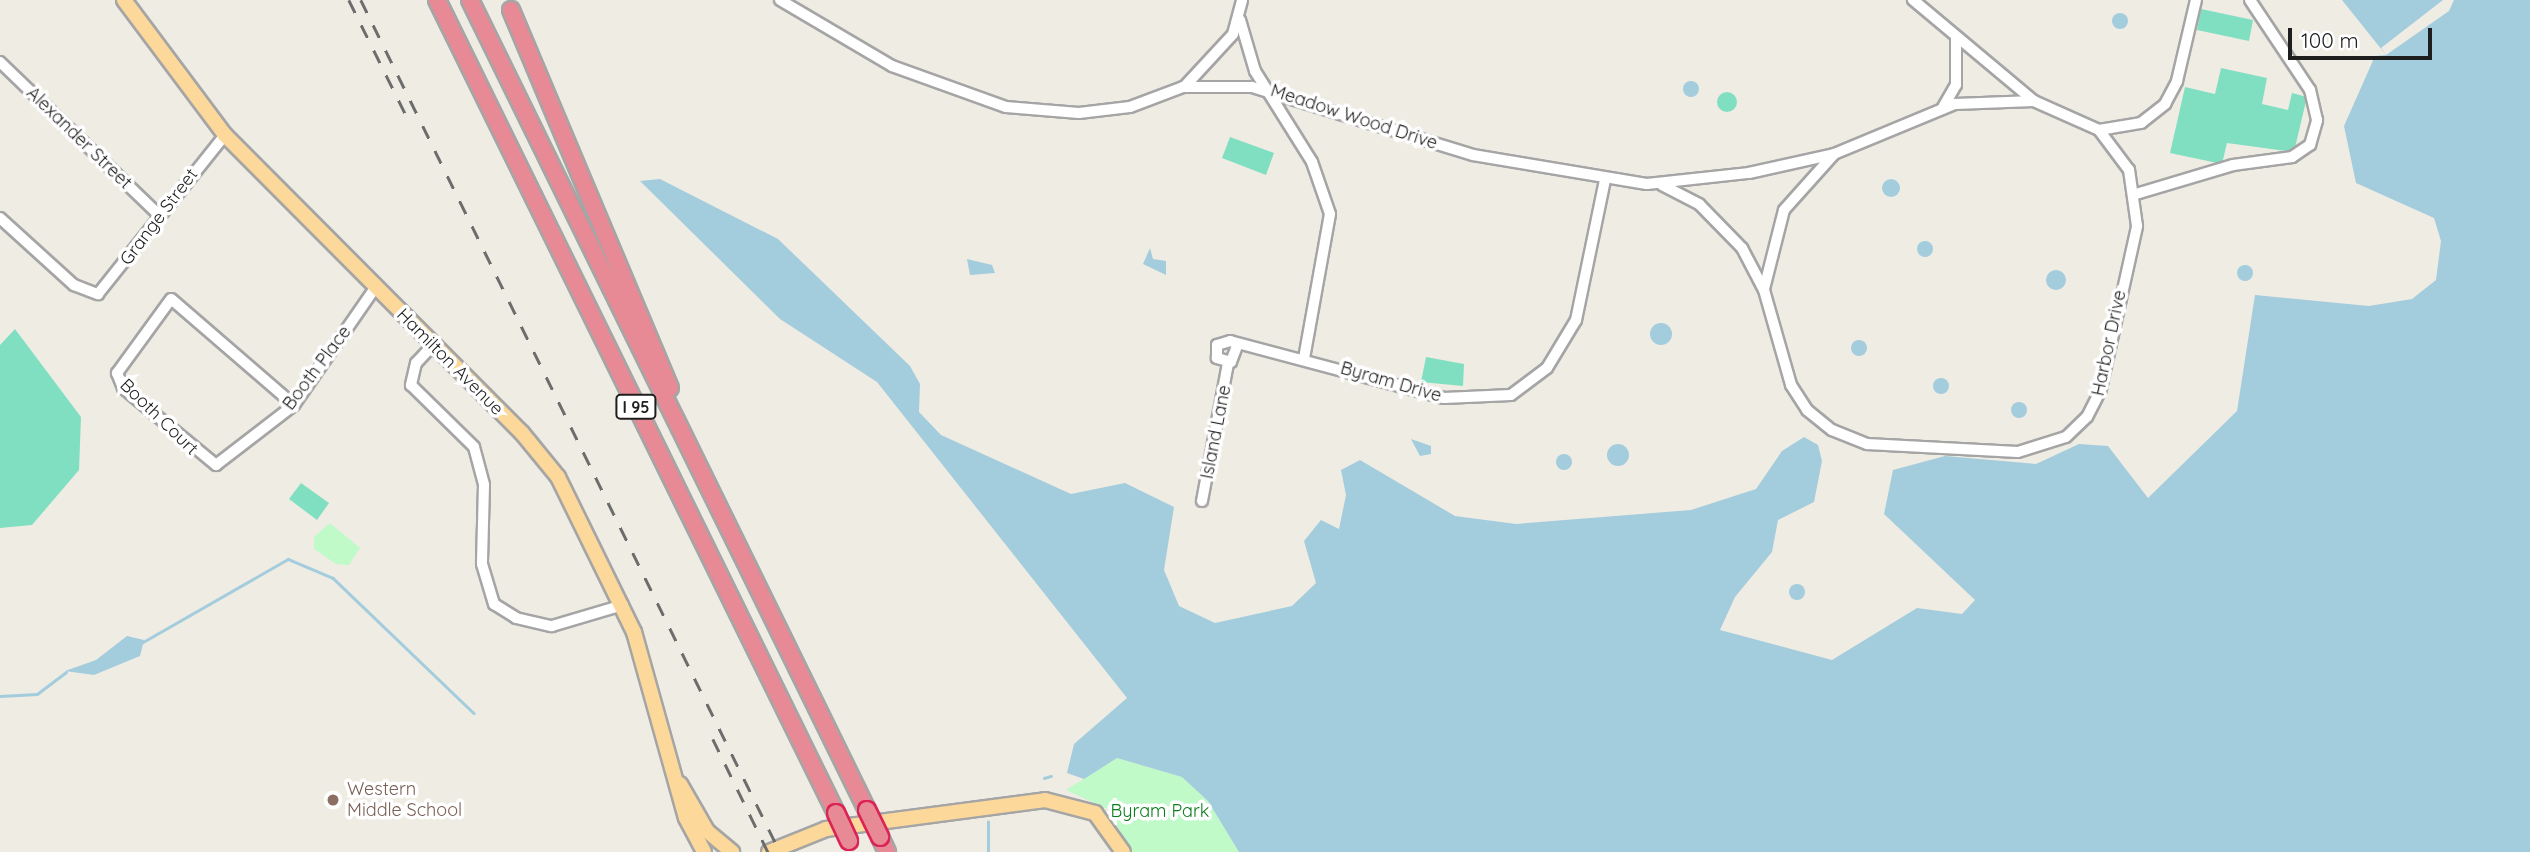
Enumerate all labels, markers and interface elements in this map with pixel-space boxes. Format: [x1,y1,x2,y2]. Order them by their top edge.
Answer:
scale bar [2292,14,2436,58]
text: 100 m [2301,27,2359,53]
street label: Meadow Wood Drive [1268,80,1440,154]
street label: Alexander Street [22,82,136,194]
street label: Grange Street [116,164,202,270]
street label: Harbor Drive [2087,288,2131,398]
street label: Hamilton Avenue [392,304,508,420]
street label: Booth Place [278,322,356,414]
street label: Byram Drive [1338,357,1444,407]
street label: Booth Court [115,374,203,460]
street label: Island Lane [1196,383,1236,481]
road number: I 95 [615,394,657,420]
place label: Western Middle School [347,779,462,822]
marker: Western Middle School [325,792,341,808]
park label: Byram Park [1111,800,1209,822]

